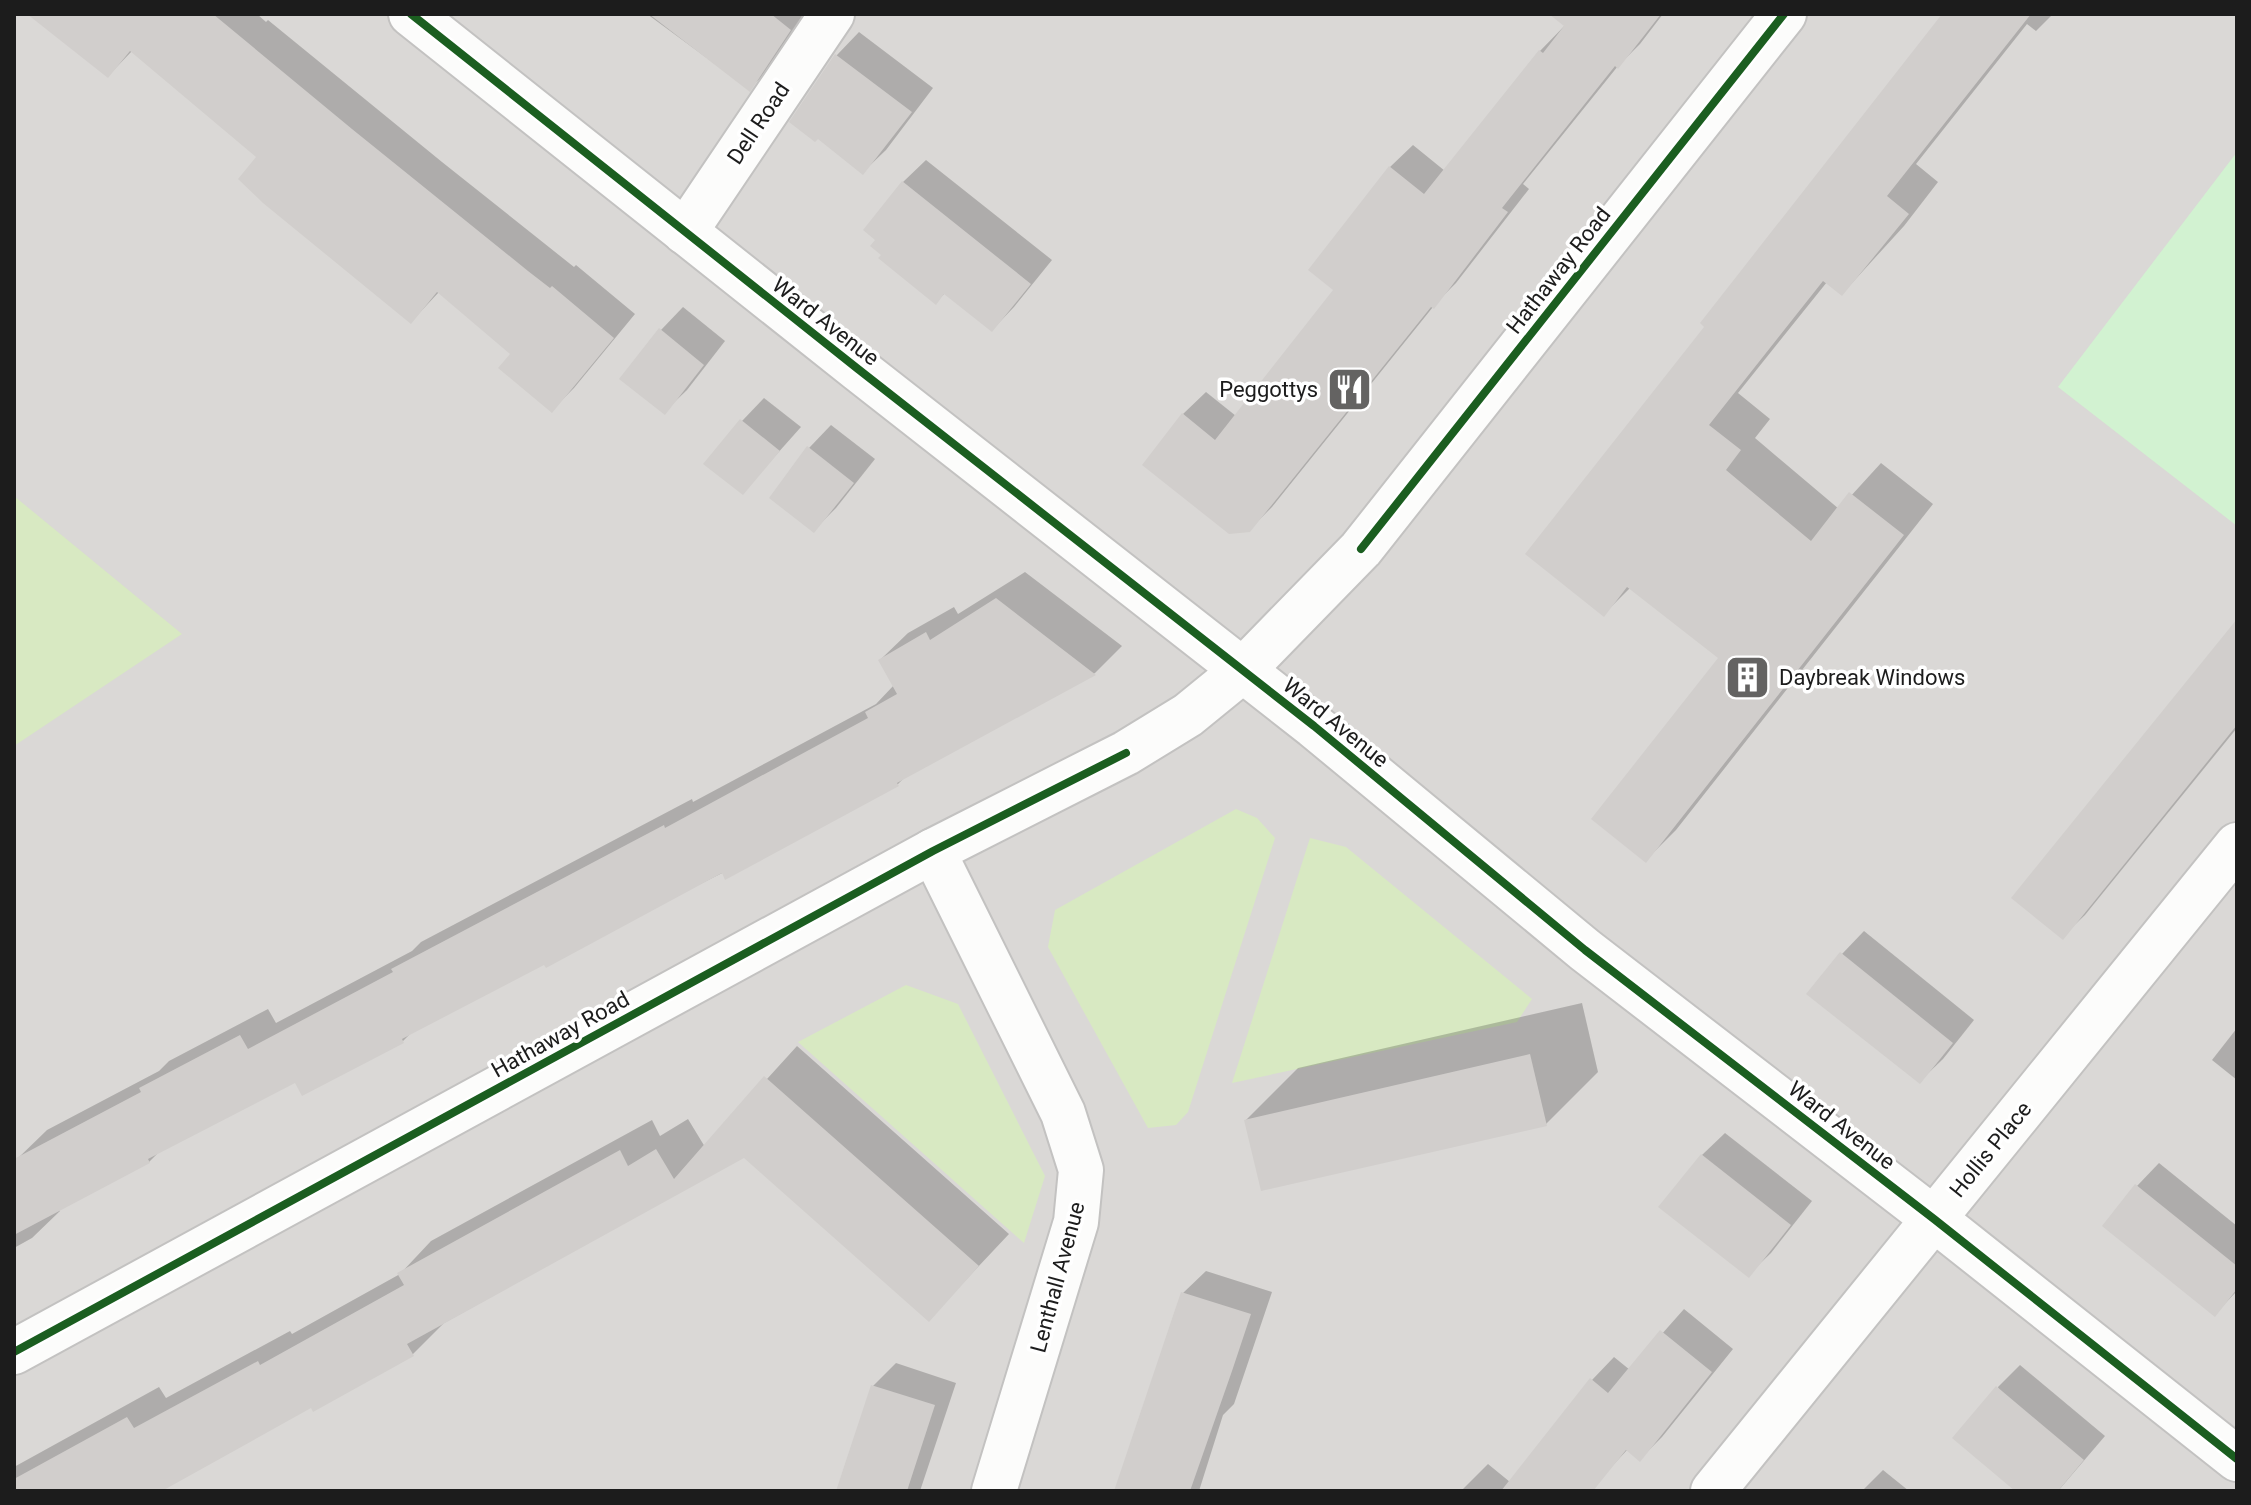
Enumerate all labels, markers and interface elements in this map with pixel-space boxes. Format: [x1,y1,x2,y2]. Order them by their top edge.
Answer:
street label: Dell Road [722,78,795,169]
street label: Hathaway Road [1501,202,1616,339]
street label: Ward Avenue [767,272,884,371]
restaurant icon: Peggottys [1325,365,1373,413]
place label: Peggottys [1219,377,1318,402]
building icon: Daybreak Windows [1724,653,1772,701]
place label: Daybreak Windows [1779,665,1965,690]
street label: Ward Avenue [1278,672,1393,772]
street label: Hathaway Road [487,986,633,1083]
street label: Ward Avenue [1783,1076,1900,1175]
street label: Hollis Place [1944,1097,2036,1202]
street label: Lenthall Avenue [1025,1199,1090,1355]

